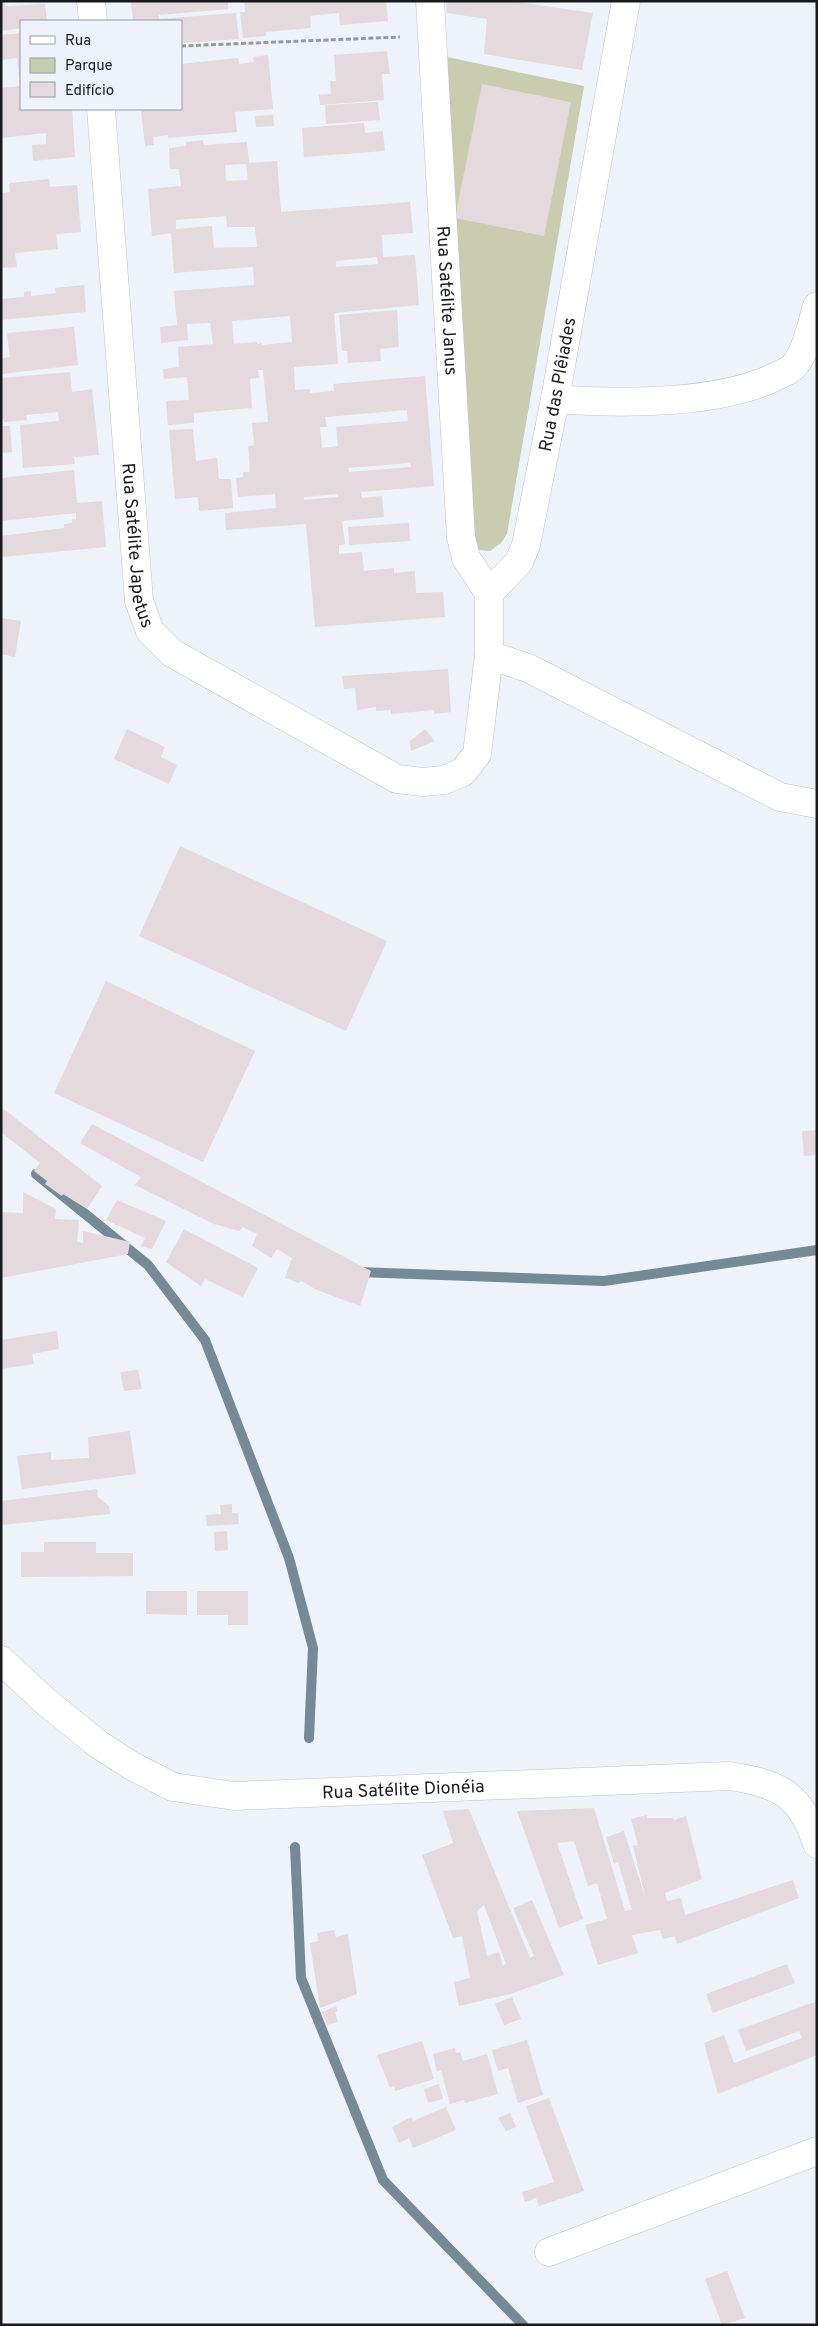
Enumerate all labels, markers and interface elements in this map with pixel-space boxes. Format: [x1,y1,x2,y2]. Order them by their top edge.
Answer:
legend [20,20,182,110]
text: Rua [65,32,91,51]
text: Parque [65,57,113,76]
text: Edifício [65,82,114,101]
street label: Rua Satélite Janus [430,225,462,376]
street label: Rua das Plêiades [535,316,582,454]
street label: Rua Satélite Japetus [115,462,158,631]
street label: Rua Satélite Dionéia [322,1776,485,1805]

